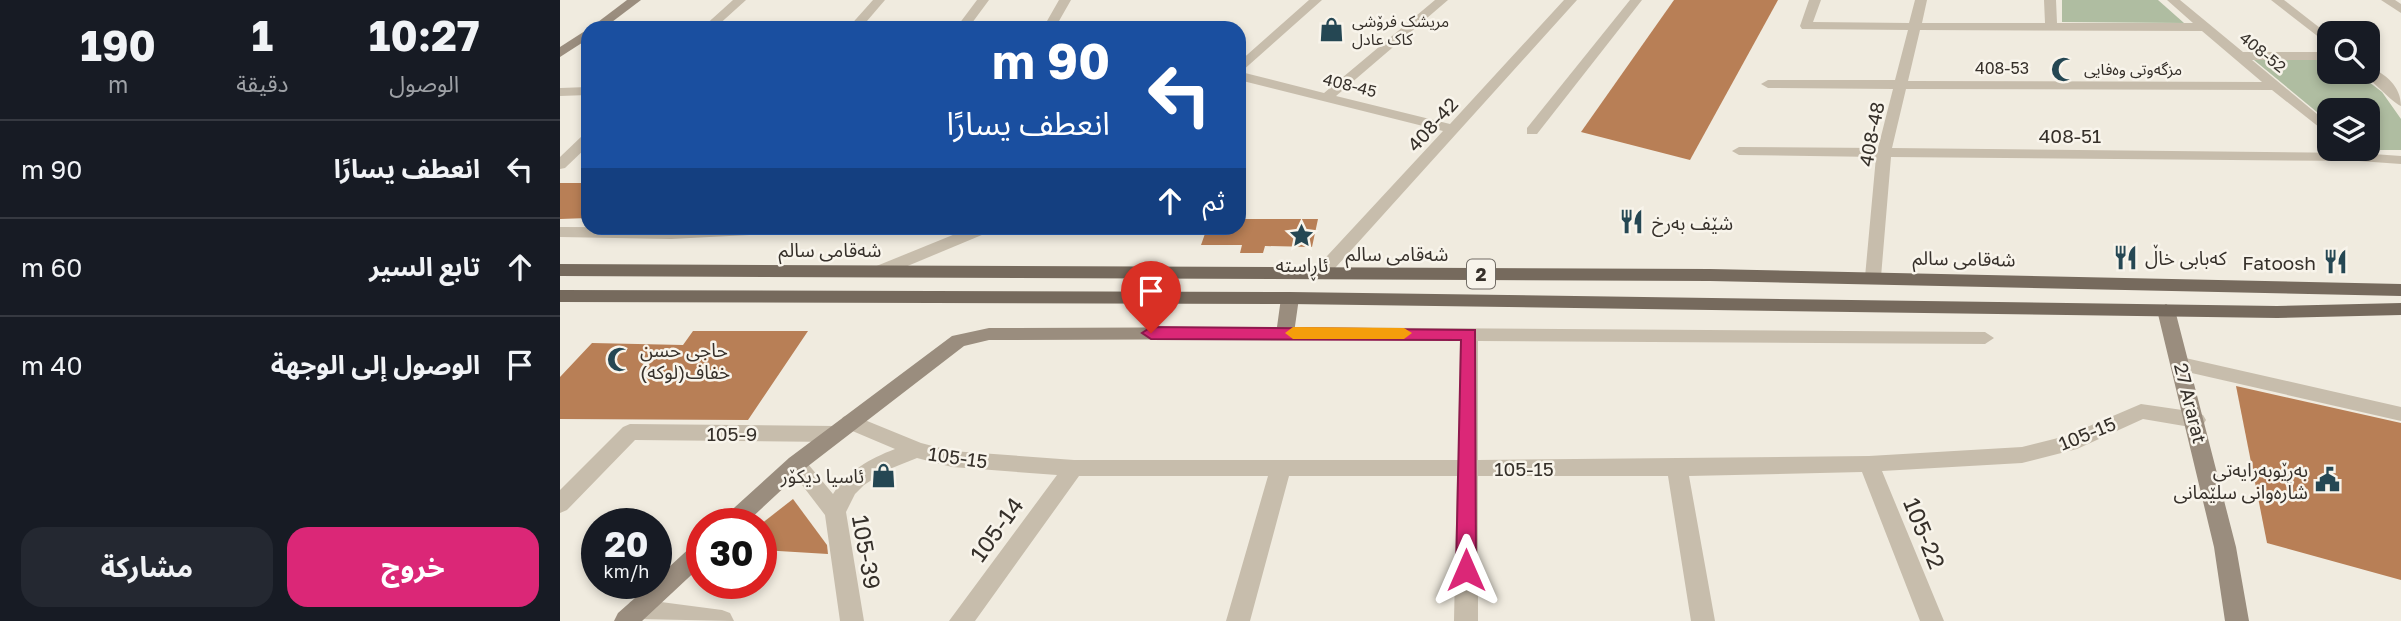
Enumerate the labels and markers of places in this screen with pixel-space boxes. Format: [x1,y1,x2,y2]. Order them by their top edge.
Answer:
place label: مریشک فرۆشی کاک عادل [1352,11,1449,50]
shop icon: مریشک فرۆشی کاک عادل [1318,16,1346,44]
mosque icon: مزگەوتی وەفایی [2050,55,2078,83]
place label: مزگەوتی وەفایی [2084,59,2182,79]
restaurant icon: شێف بەرخ [1618,208,1646,236]
place label: شێف بەرخ [1652,211,1733,237]
place icon: ئاڕاستە [1288,222,1316,250]
restaurant icon: کەبابی خاڵ [2111,243,2139,271]
place label: کەبابی خاڵ [2145,244,2228,270]
restaurant icon: Fatoosh [2322,248,2350,276]
place label: Fatoosh [2242,251,2316,274]
place label: ئاڕاستە [1276,253,1328,281]
pin [1121,261,1181,333]
place label: حاجی حسن (لوکه)خفاف [640,338,730,384]
mosque icon: حاجی حسن (لوکه)خفاف [606,346,634,374]
place label: بەڕێوبەرایەتی شارەوانی سلێمانی [2174,458,2308,504]
shop icon: ئاسیا دیكۆر [870,461,898,489]
place label: ئاسیا دیكۆر [780,464,864,488]
public building icon: بەڕێوبەرایەتی شارەوانی سلێمانی [2314,466,2342,494]

